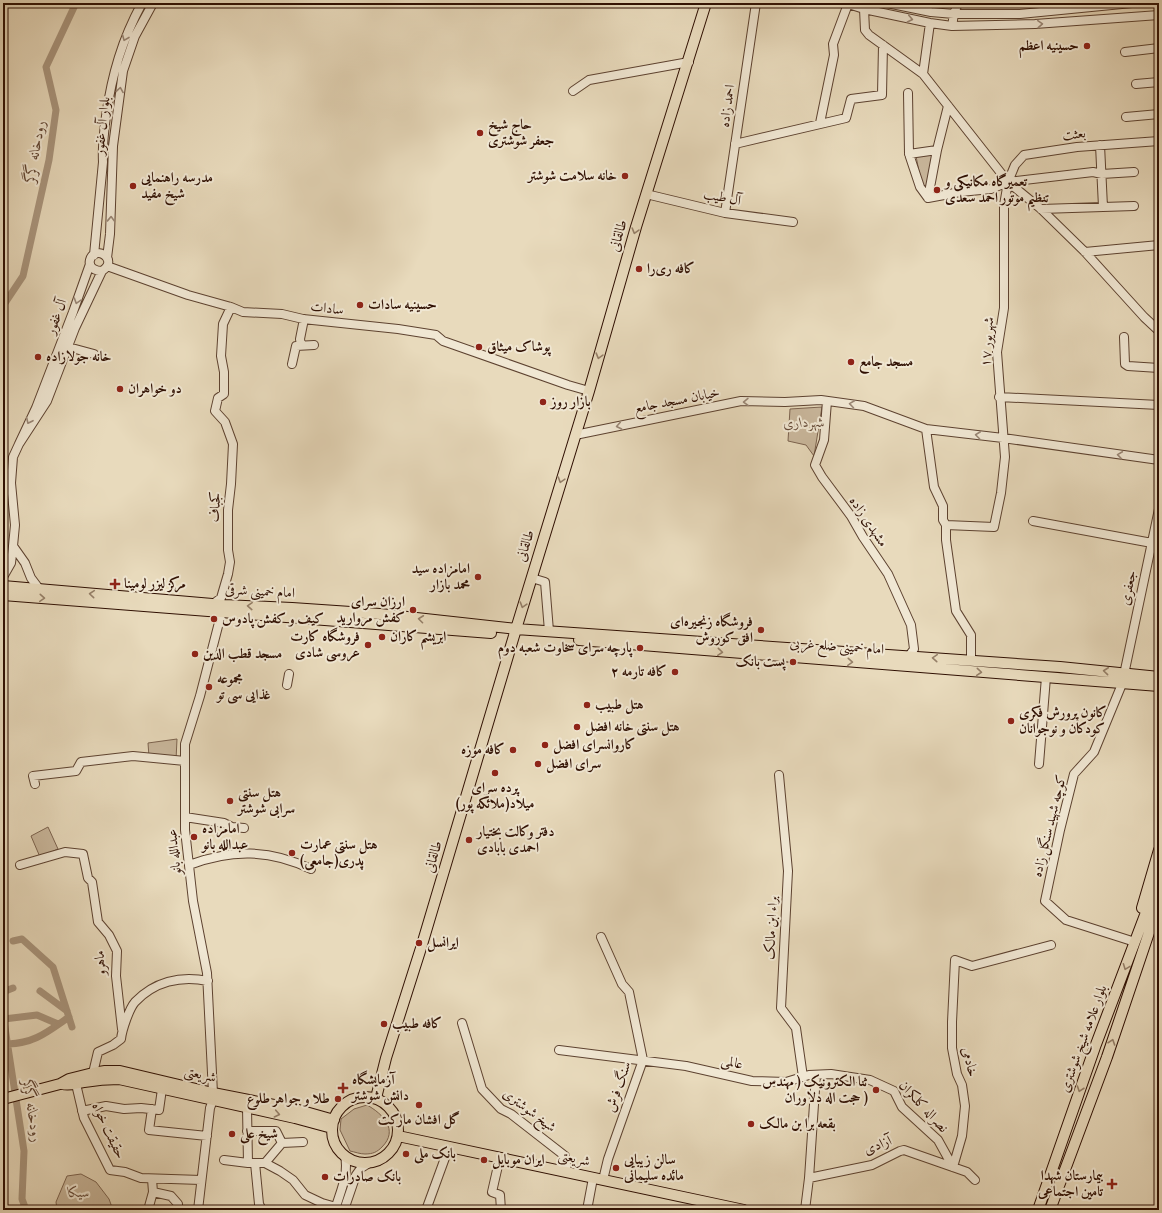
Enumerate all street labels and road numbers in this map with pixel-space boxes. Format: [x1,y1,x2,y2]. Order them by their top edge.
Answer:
street label: احمد زاده [716,84,740,128]
street label: بلوار آل غفور [90,95,116,158]
street label: بعثت [1061,124,1087,146]
street label: آل طیب [702,185,744,211]
street label: طالقانی [605,218,633,254]
street label: آل غفور [41,295,73,339]
street label: سادات [309,298,345,320]
street label: ۱۷ شهریور [977,316,999,368]
street label: خیابان مسجد جامع [633,383,722,422]
street label: کجباف [205,491,227,523]
street label: مشهدی زاده [844,493,892,551]
street label: طالقانی [512,528,540,564]
street label: جعفری [1116,569,1142,607]
street label: امام خمینی شرقی [224,581,295,605]
street label: امام خمینی ضلع غربی [789,634,885,663]
street label: کوچه شهید سنگل زاده [1027,773,1072,879]
street label: عبدالله بانو [163,828,187,878]
street label: طالقانی [420,839,448,875]
street label: براء ابن مالک [761,895,783,960]
street label: ماهرو [90,950,112,978]
street label: بلوار علامه شیخ شوشتری [1056,982,1114,1096]
street label: خادمی [956,1045,982,1079]
street label: عالمی [719,1051,745,1075]
street label: سنگ فرش [600,1059,637,1115]
street label: شریعتی [182,1062,218,1088]
street label: نصراله کلکران [894,1077,952,1137]
street label: شیخ شوشتری [497,1085,560,1139]
street label: حقیقت خواه [87,1100,129,1162]
street label: آزادی [861,1131,897,1160]
street label: شریعتی [556,1146,592,1172]

